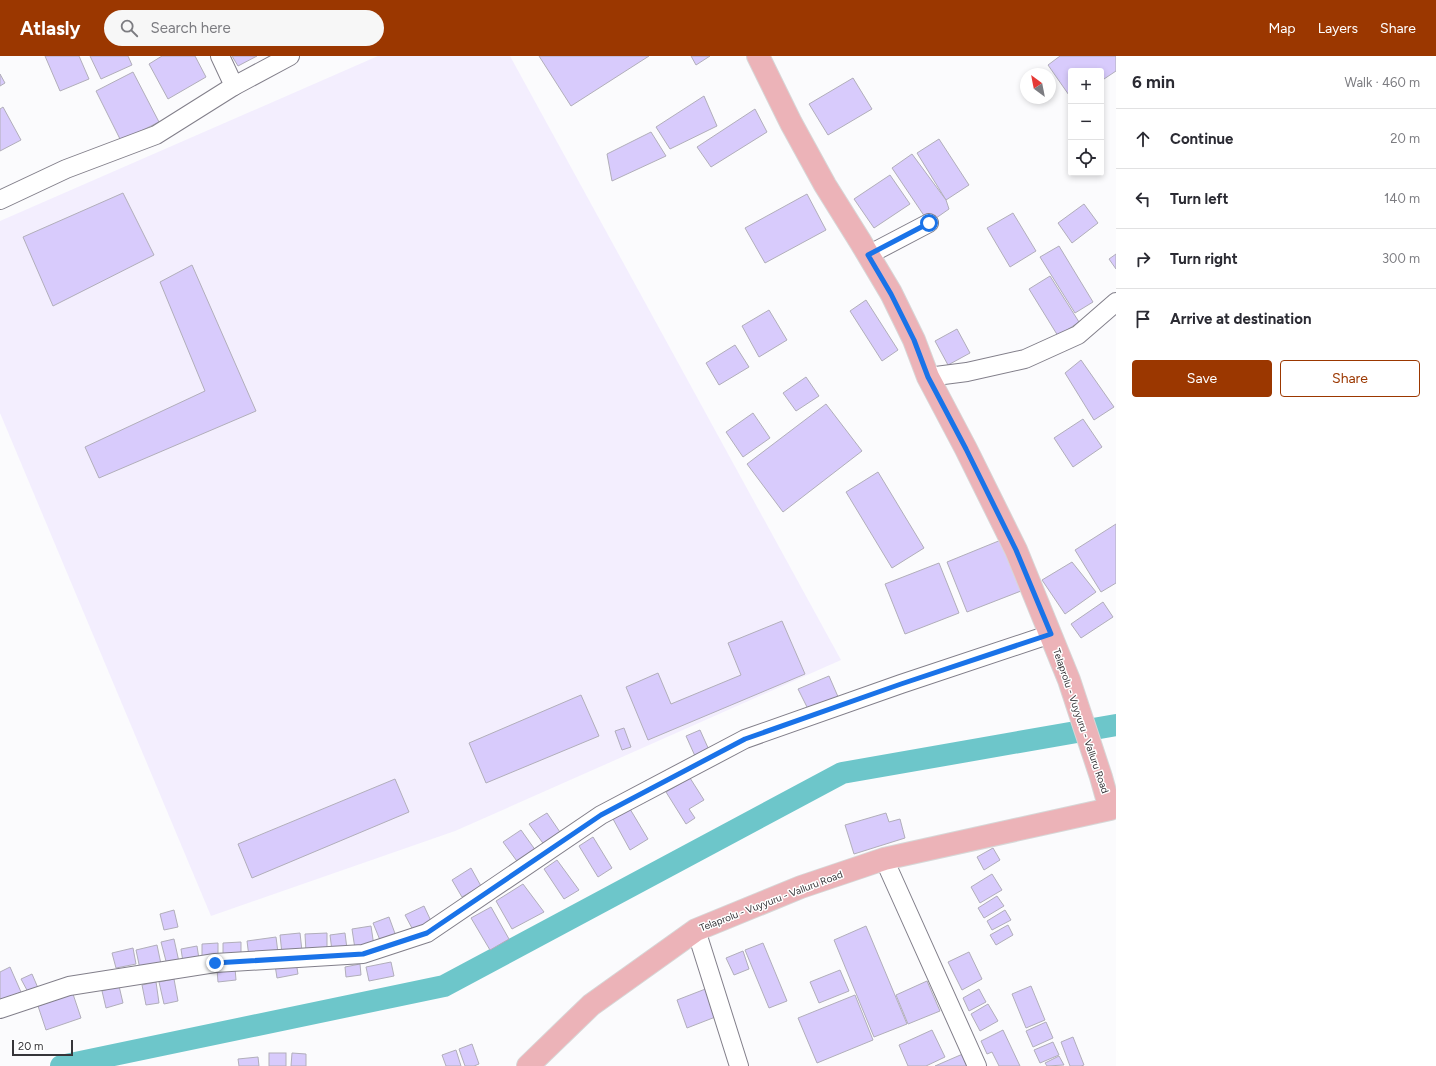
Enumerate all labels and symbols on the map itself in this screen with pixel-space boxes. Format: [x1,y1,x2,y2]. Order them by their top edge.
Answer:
north arrow [1020,68,1056,104]
route start [920,214,938,232]
street label: Telaprolu - Vuyyuru - Valluru Road [1050,647,1112,795]
street label: Telaprolu - Vuyyuru - Valluru Road [698,868,845,934]
route end [206,954,224,972]
scale bar [12,1038,73,1057]

